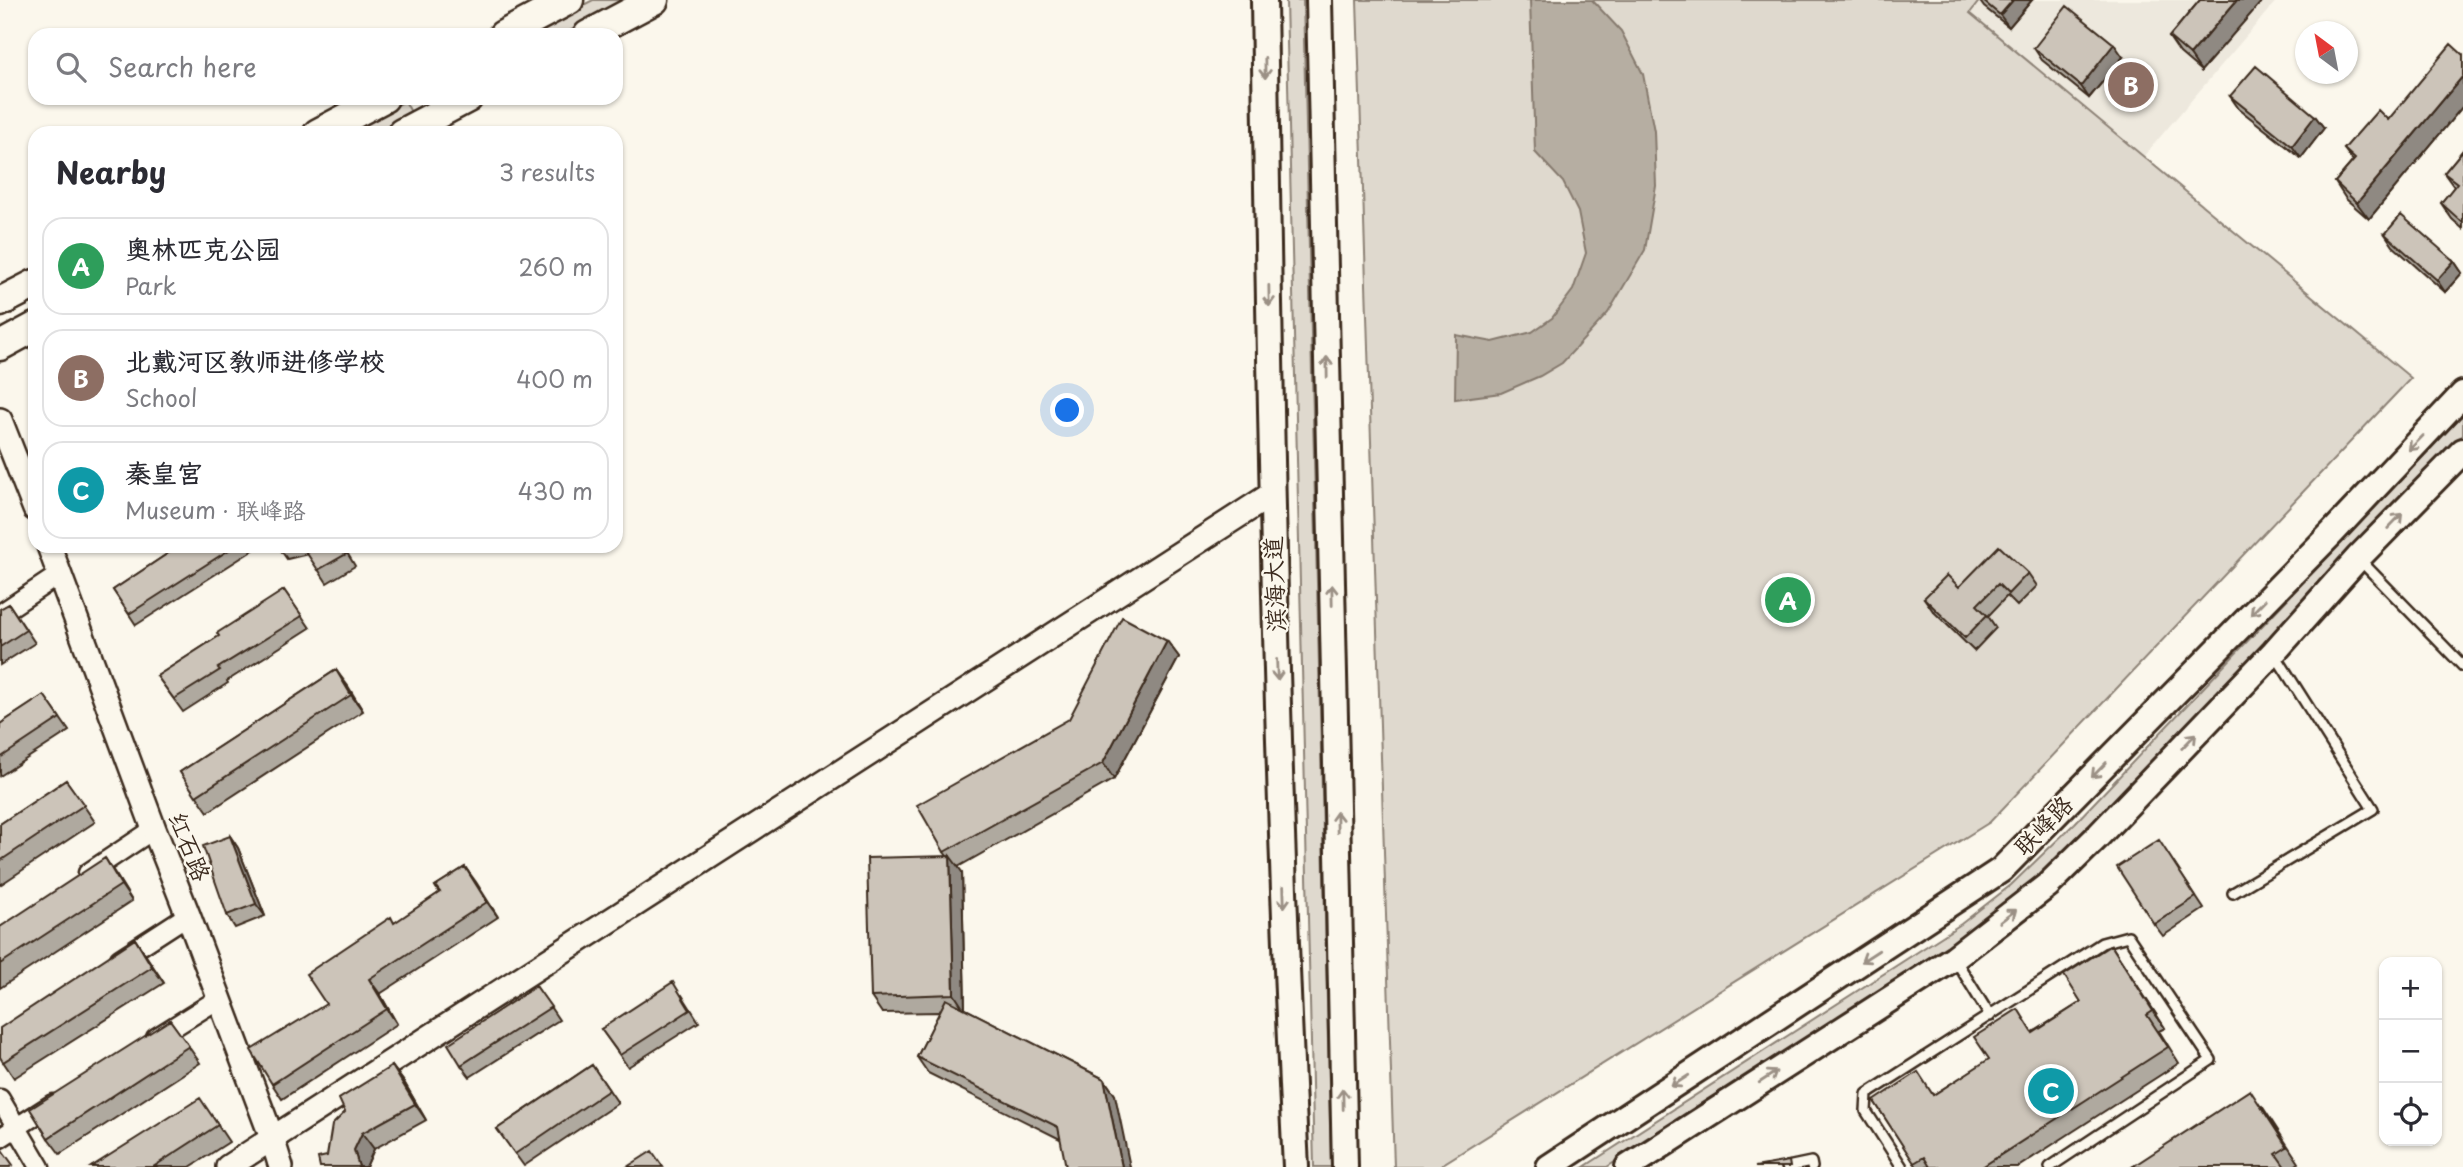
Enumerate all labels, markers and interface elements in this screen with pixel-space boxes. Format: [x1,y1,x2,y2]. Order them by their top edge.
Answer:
north arrow [2295,21,2358,84]
search box [28,28,623,105]
text: Search here [108,47,257,86]
icon: search [52,48,90,86]
one-way arrow [1258,56,1272,79]
pin: B [2108,59,2154,111]
text: Nearby [56,149,166,194]
text: 3 results [499,154,595,189]
text: 奥林匹克公园 [125,229,281,268]
text: A [72,249,90,284]
text: 260 m [518,249,593,284]
text: Park [125,268,176,303]
one-way arrow [1262,284,1276,307]
text: 北戴河区教师进修学校 [125,341,385,380]
one-way arrow [1321,356,1334,379]
text: B [73,361,89,396]
text: 400 m [516,361,593,396]
text: School [125,380,197,415]
your location [1050,393,1084,427]
one-way arrow [2408,435,2425,452]
text: 秦皇宫 [125,453,203,492]
text: C [72,473,90,508]
text: 430 m [518,473,593,508]
text: Museum · 联峰路 [125,492,306,527]
one-way arrow [2386,513,2403,530]
street label: 滨海大道 [1253,535,1293,633]
pin: A [1765,574,1811,626]
one-way arrow [1326,584,1339,607]
one-way arrow [2250,598,2267,615]
one-way arrow [1271,658,1284,681]
one-way arrow [2181,732,2197,750]
one-way arrow [2091,761,2108,778]
street label: 联峰路 [2005,786,2081,863]
street label: 红石路 [161,806,221,886]
one-way arrow [1331,811,1344,834]
one-way arrow [1278,886,1291,909]
one-way arrow [1998,908,2017,923]
one-way arrow [1861,949,1880,963]
map controls [2379,957,2442,1146]
button: + [2379,957,2442,1020]
button: − [2379,1020,2442,1083]
pin: C [2028,1065,2074,1117]
one-way arrow [1758,1070,1777,1085]
one-way arrow [1671,1074,1690,1088]
button: locate [2379,1083,2442,1146]
one-way arrow [1337,1088,1350,1111]

